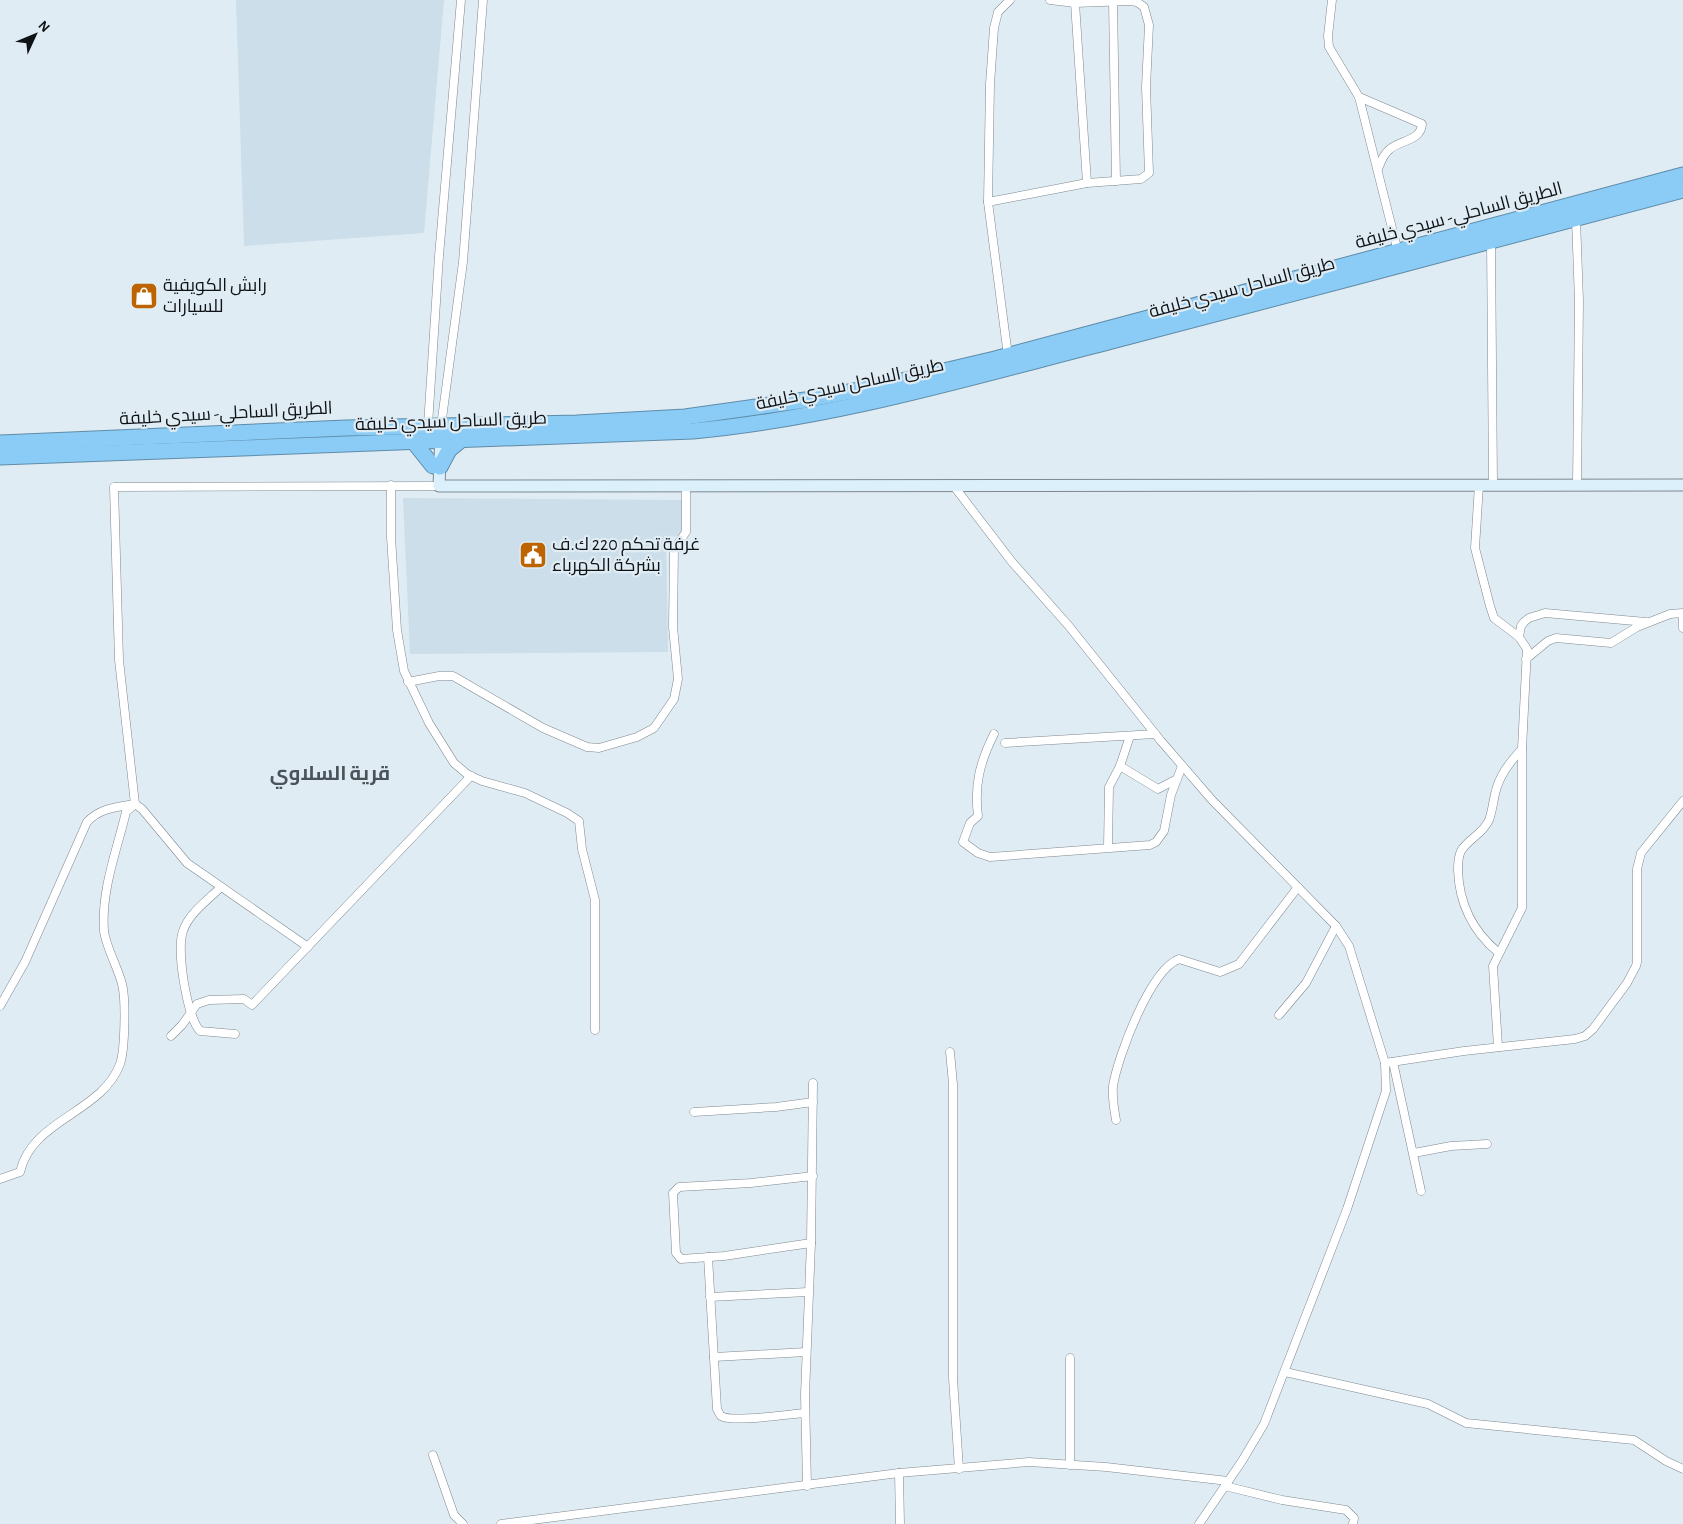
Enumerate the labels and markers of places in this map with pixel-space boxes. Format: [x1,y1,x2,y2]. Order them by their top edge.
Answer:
place label: رابش الكويفية للسيارات [163,276,267,317]
shop icon: رابش الكويفية للسيارات [129,281,159,311]
place label: غرفة تحكم 220 ك.ف بشركة الكهرباء [552,536,700,576]
public building icon: غرفة تحكم 220 ك.ف بشركة الكهرباء [518,540,548,570]

